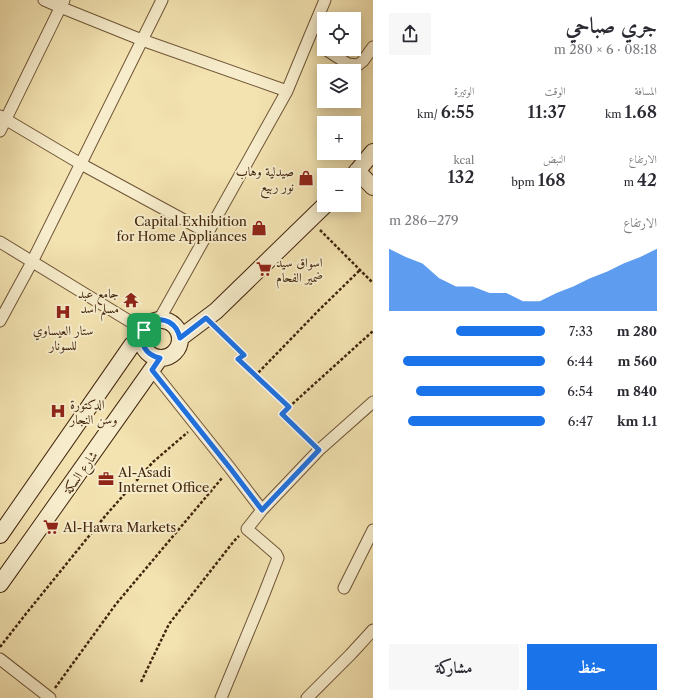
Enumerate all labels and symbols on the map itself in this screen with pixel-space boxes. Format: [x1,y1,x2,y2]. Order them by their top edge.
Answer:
place label: صيدلية وهاب نور ربيع [236,163,294,199]
shop icon: صيدلية وهاب نور ربيع [297,169,315,187]
place label: Capital Exhibition for Home Appliances [116,213,247,244]
shop icon: Capital Exhibition for Home Appliances [250,219,268,237]
place label: اسواق سيد ضمير الفحام [276,254,323,289]
supermarket icon: اسواق سيد ضمير الفحام [255,260,273,278]
place label: جامع عبد مسلم اسد [78,285,119,322]
temple icon: جامع عبد مسلم اسد [122,291,140,309]
hospital icon: ستار العيساوي للسونار [54,303,72,321]
pin [127,313,161,347]
place label: ستار العيساوي للسونار [33,322,93,354]
place label: الدكتورة وسن النجار [68,396,117,429]
hospital icon: الدكتورة وسن النجار [49,402,67,420]
street label: شارع السكة [59,447,104,500]
place label: Al-Asadi Internet Office [117,464,209,495]
office icon: Al-Asadi Internet Office [97,470,115,488]
supermarket icon: Al-Hawra Markets [42,518,60,536]
place label: Al-Hawra Markets [62,519,176,535]

